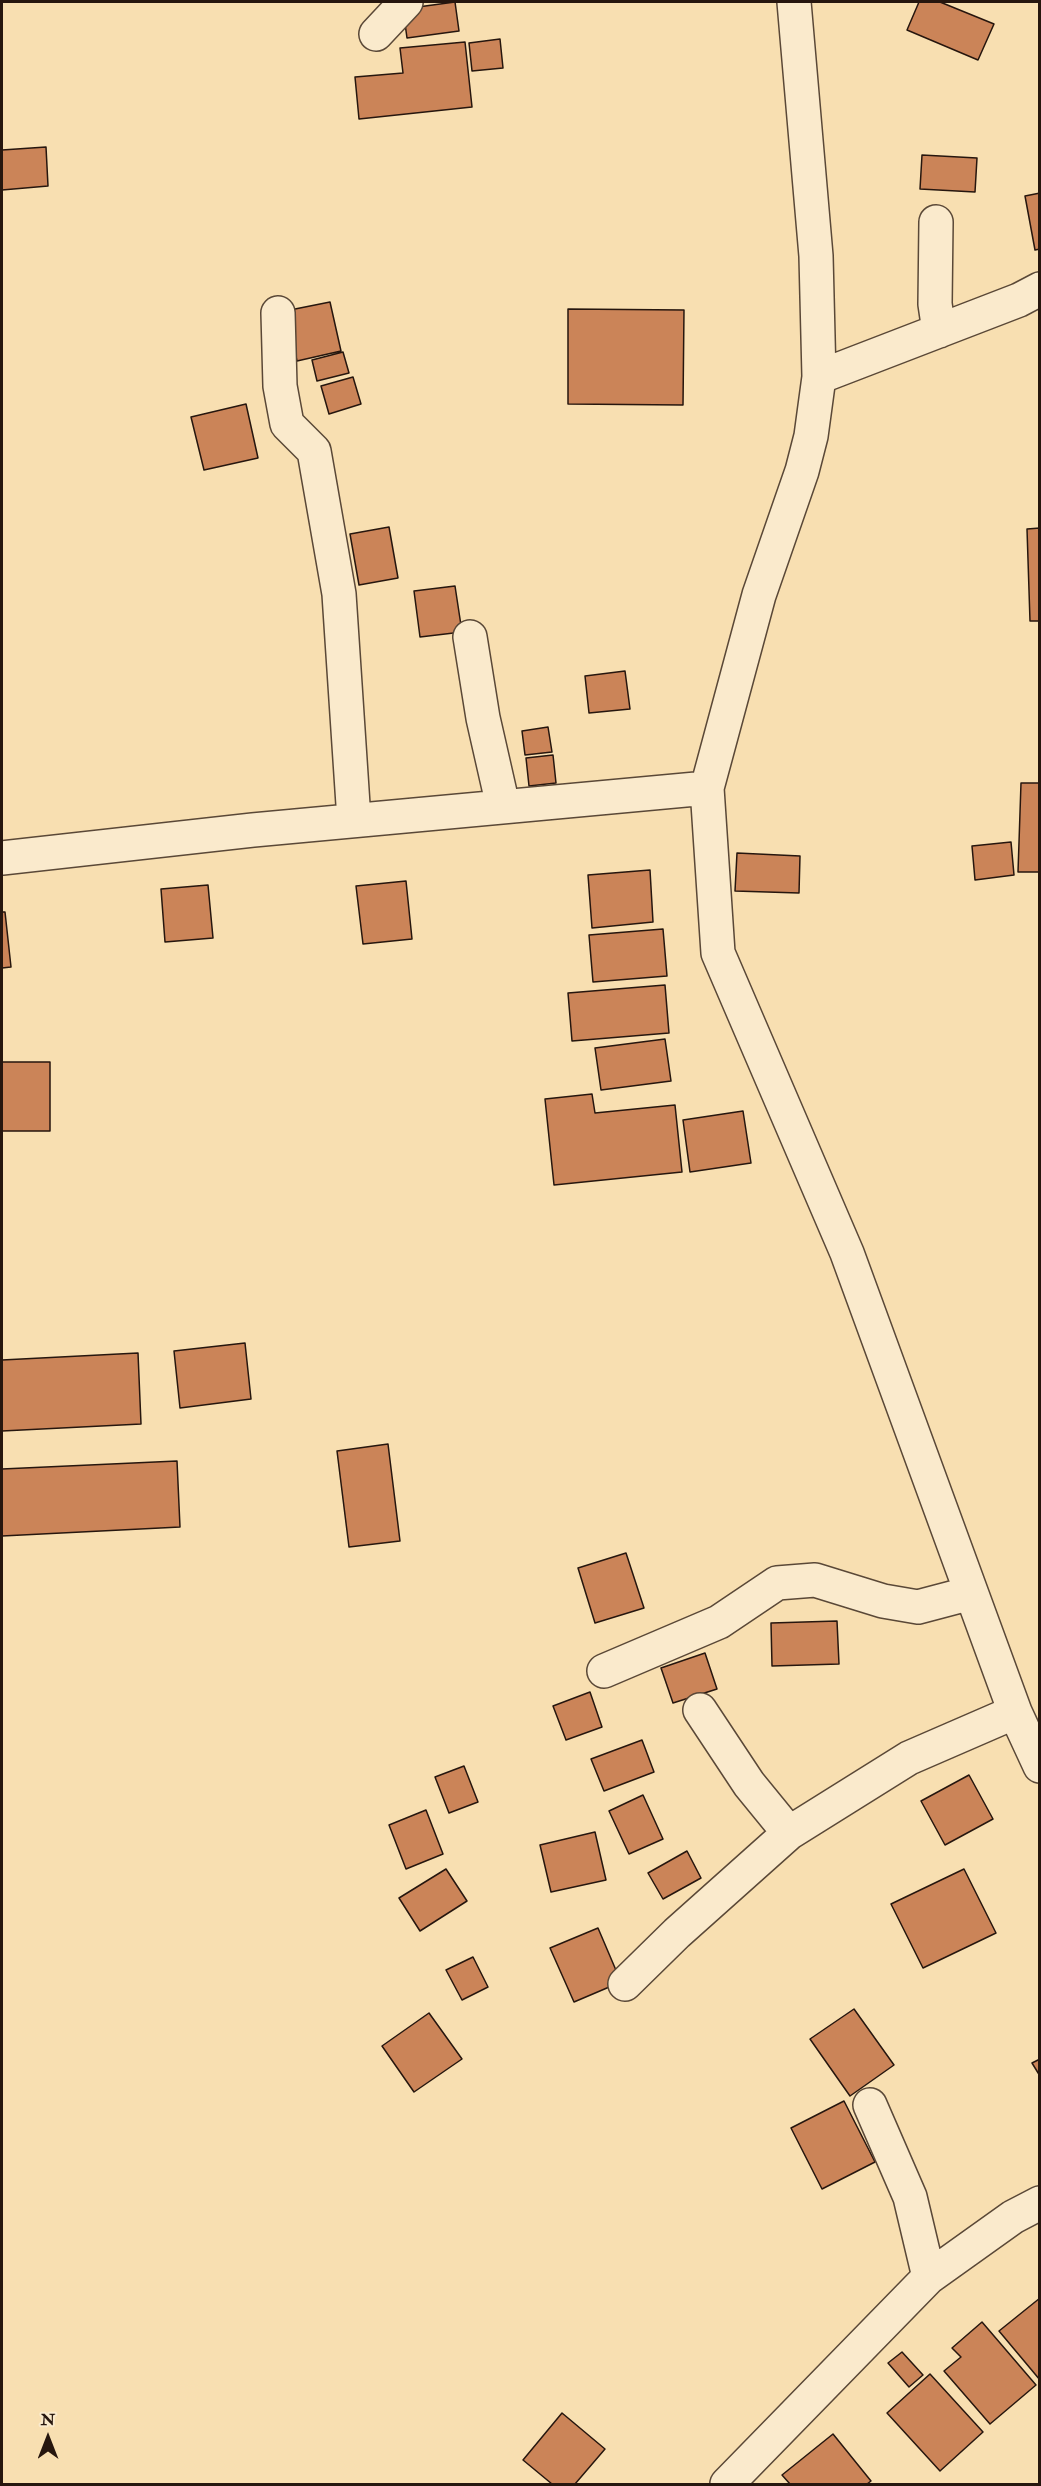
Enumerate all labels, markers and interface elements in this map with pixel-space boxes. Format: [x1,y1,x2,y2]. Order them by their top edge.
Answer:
north arrow [18,2408,78,2468]
text: N [41,2410,55,2430]

